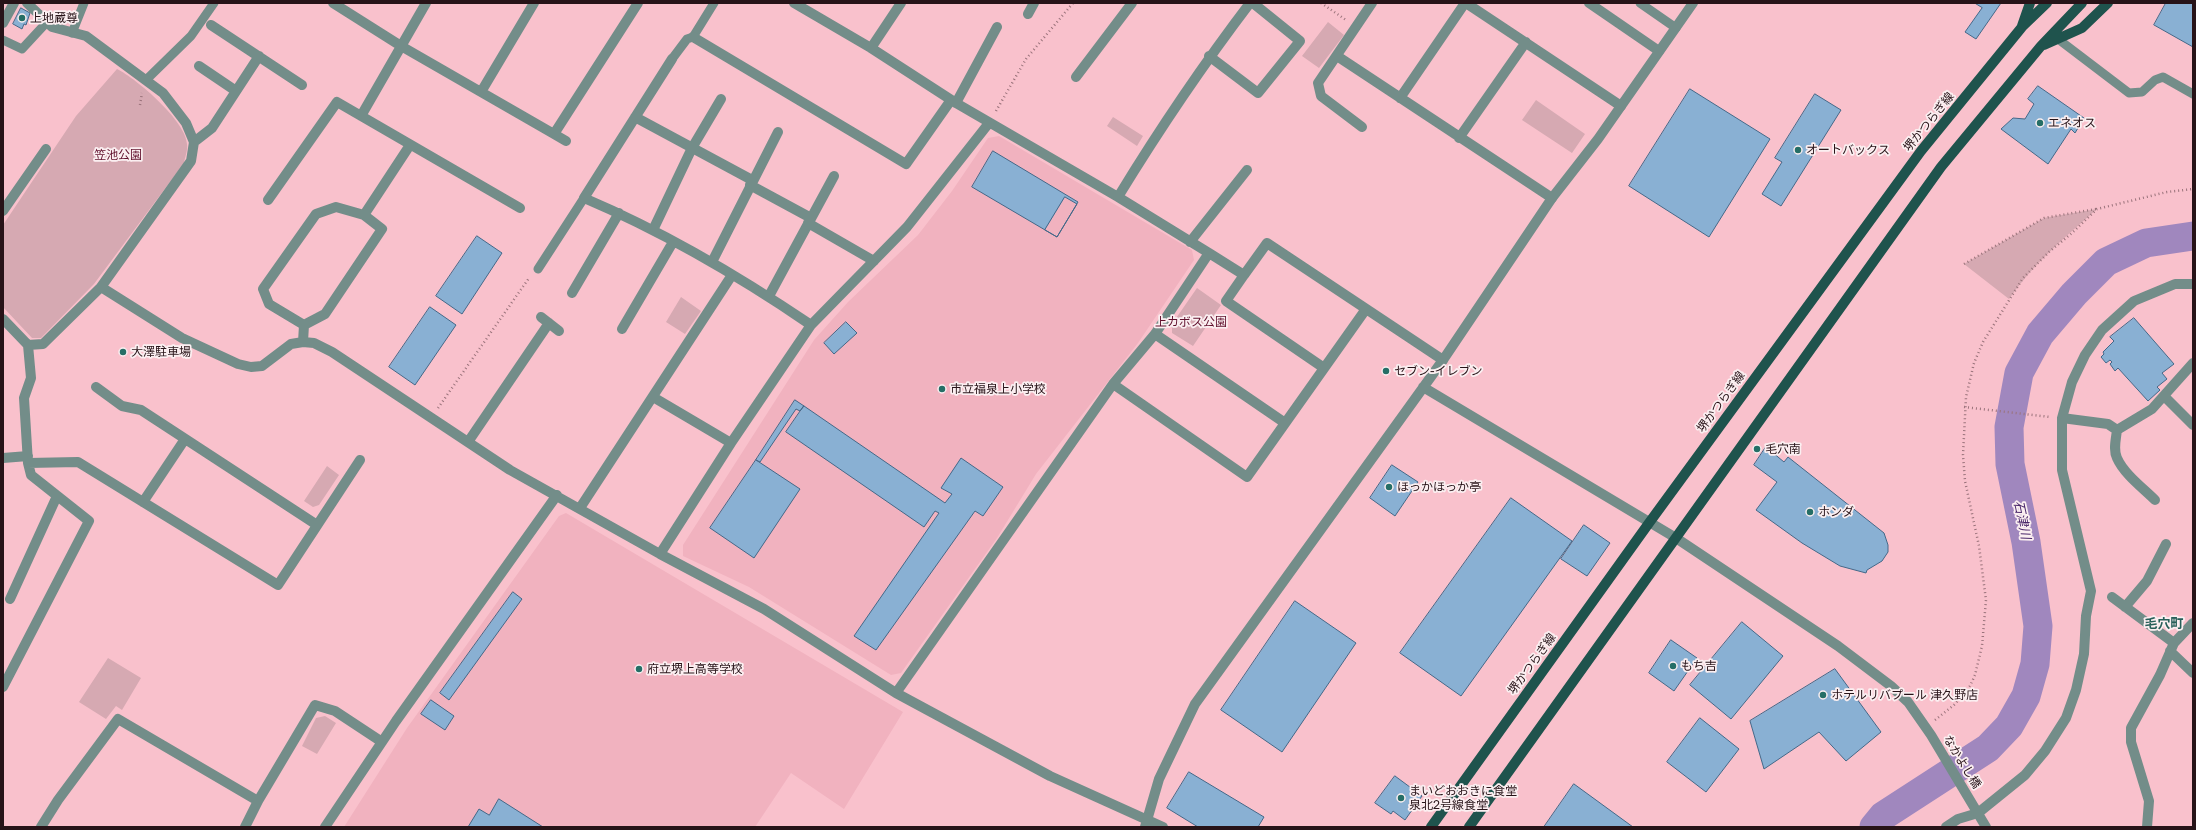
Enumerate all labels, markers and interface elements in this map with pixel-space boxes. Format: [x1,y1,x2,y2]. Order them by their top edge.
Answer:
place label: 上地蔵尊 [30,11,78,25]
marker: 上地蔵尊 [17,13,27,23]
street label: 堺かつらぎ線 [1901,89,1957,155]
place label: エネオス [2048,116,2096,130]
marker: エネオス [2035,118,2045,128]
place label: オートバックス [1806,143,1890,157]
marker: オートバックス [1793,145,1803,155]
park label: 笠池公園 [94,148,142,162]
park label: 上カボス公園 [1155,315,1227,329]
place label: 大澤駐車場 [131,345,191,359]
marker: 大澤駐車場 [118,347,128,357]
place label: セブン-イレブン [1394,364,1483,378]
marker: セブン-イレブン [1381,366,1391,376]
street label: 堺かつらぎ線 [1694,369,1748,435]
place label: 市立福泉上小学校 [950,382,1046,396]
marker: 市立福泉上小学校 [937,384,947,394]
place label: 毛穴南 [1765,442,1801,456]
marker: 毛穴南 [1752,444,1762,454]
place label: ほっかほっか亭 [1397,480,1481,494]
marker: ほっかほっか亭 [1384,482,1394,492]
water label: 石津川 [2010,499,2034,541]
place label: ホンダ [1818,505,1854,519]
marker: ホンダ [1805,507,1815,517]
district label: 毛穴町 [2145,616,2183,632]
street label: 堺かつらぎ線 [1505,631,1559,697]
place label: もち吉 [1681,659,1717,673]
marker: もち吉 [1668,661,1678,671]
place label: 府立堺上高等学校 [647,662,743,676]
marker: 府立堺上高等学校 [634,664,644,674]
place label: ホテルリバプール 津久野店 [1831,688,1978,702]
marker: ホテルリバプール 津久野店 [1818,690,1828,700]
street label: なかよし橋 [1940,733,1984,791]
place label: まいどおおきに食堂 泉北2号線食堂 [1409,784,1517,812]
marker: まいどおおきに食堂 泉北2号線食堂 [1396,793,1406,803]

